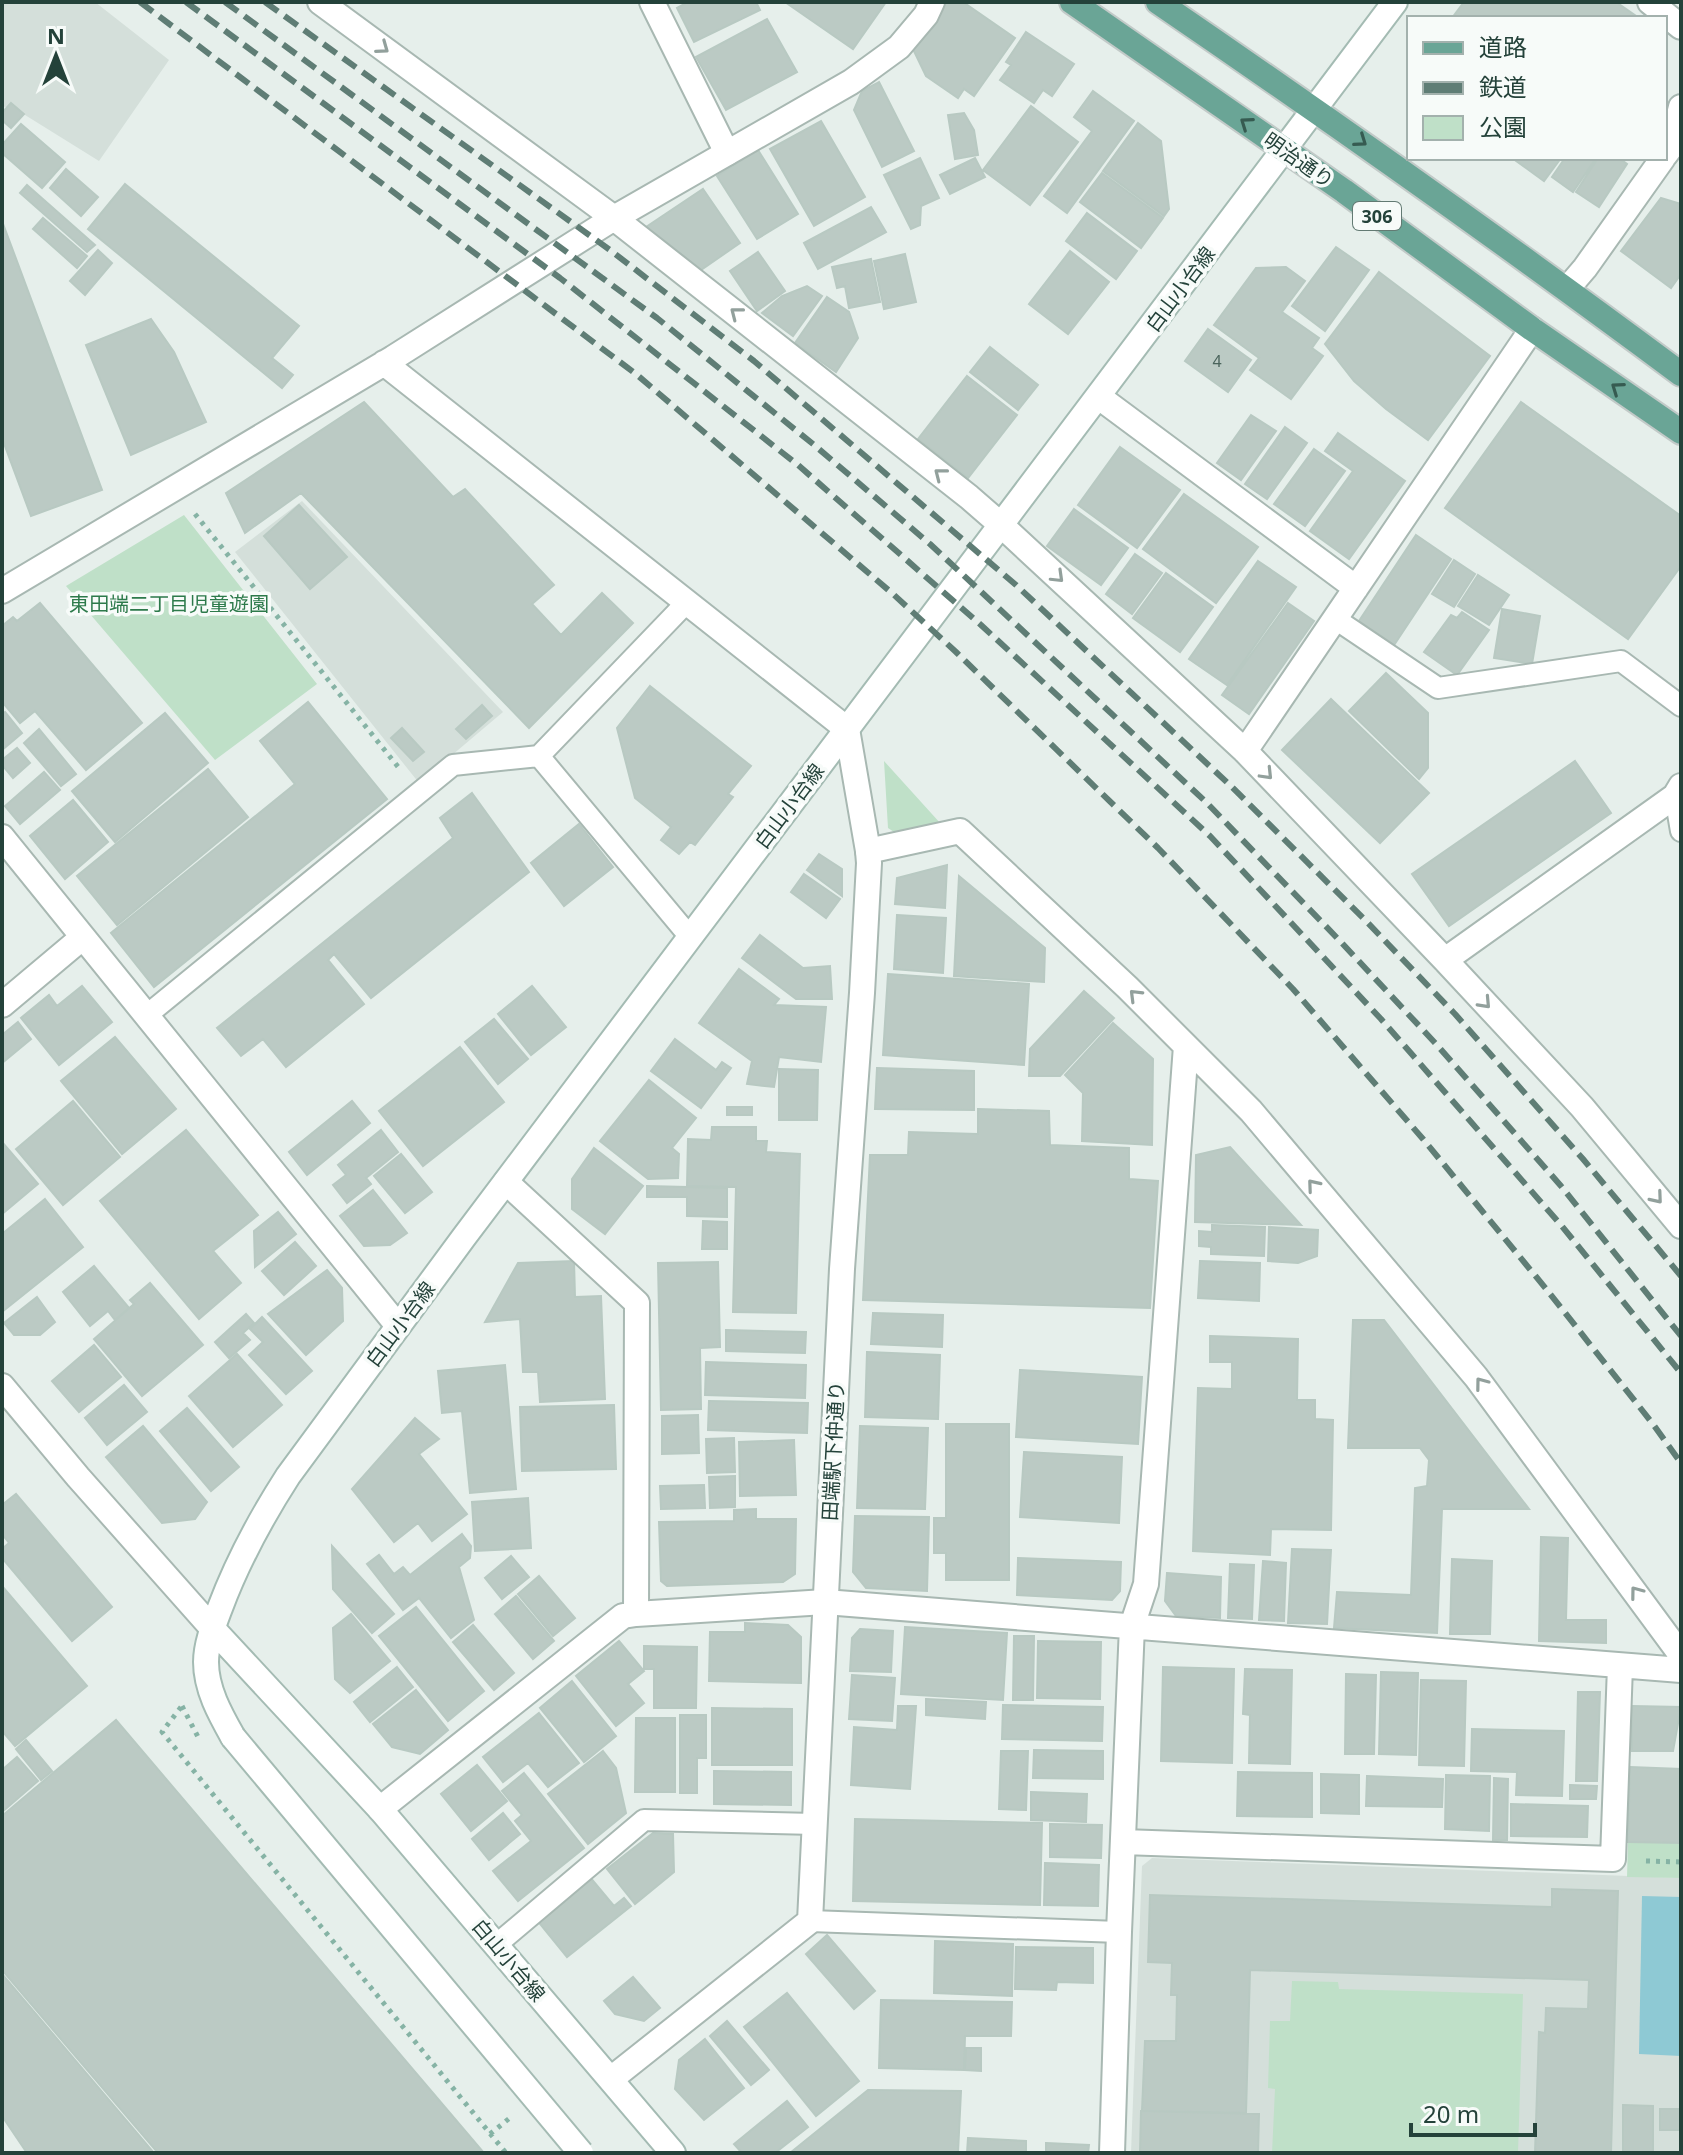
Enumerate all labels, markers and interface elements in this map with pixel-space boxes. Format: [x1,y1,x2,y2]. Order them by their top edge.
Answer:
north arrow [16,16,96,96]
legend [1407,16,1667,160]
text: N [47,20,65,50]
text: 道路 [1479,30,1527,63]
one-way arrow [375,38,389,53]
text: 鉄道 [1479,70,1527,103]
text: 公園 [1479,110,1527,143]
one-way arrow [1240,119,1254,133]
street label: 明治通り [1258,126,1340,194]
one-way arrow [1352,131,1366,146]
road number: 306 [1353,202,1401,230]
street label: 白山小台線 [1139,241,1221,337]
one-way arrow [730,309,745,323]
house number: 4 [1212,350,1222,372]
one-way arrow [1611,383,1625,398]
one-way arrow [934,470,949,484]
one-way arrow [1048,567,1063,581]
park label: 東田端二丁目児童遊園 [69,590,269,617]
street label: 白山小台線 [748,758,830,854]
one-way arrow [1258,765,1272,779]
one-way arrow [1130,990,1144,1005]
one-way arrow [1476,994,1490,1008]
one-way arrow [1308,1179,1323,1194]
one-way arrow [1647,1188,1662,1203]
street label: 白山小台線 [359,1276,441,1372]
one-way arrow [1476,1377,1490,1392]
street label: 田端駅下仲通り [816,1380,850,1522]
one-way arrow [1631,1586,1645,1601]
street label: 白山小台線 [467,1913,551,2007]
scale bar [1411,2087,1535,2137]
text: 20 m [1423,2097,1479,2130]

